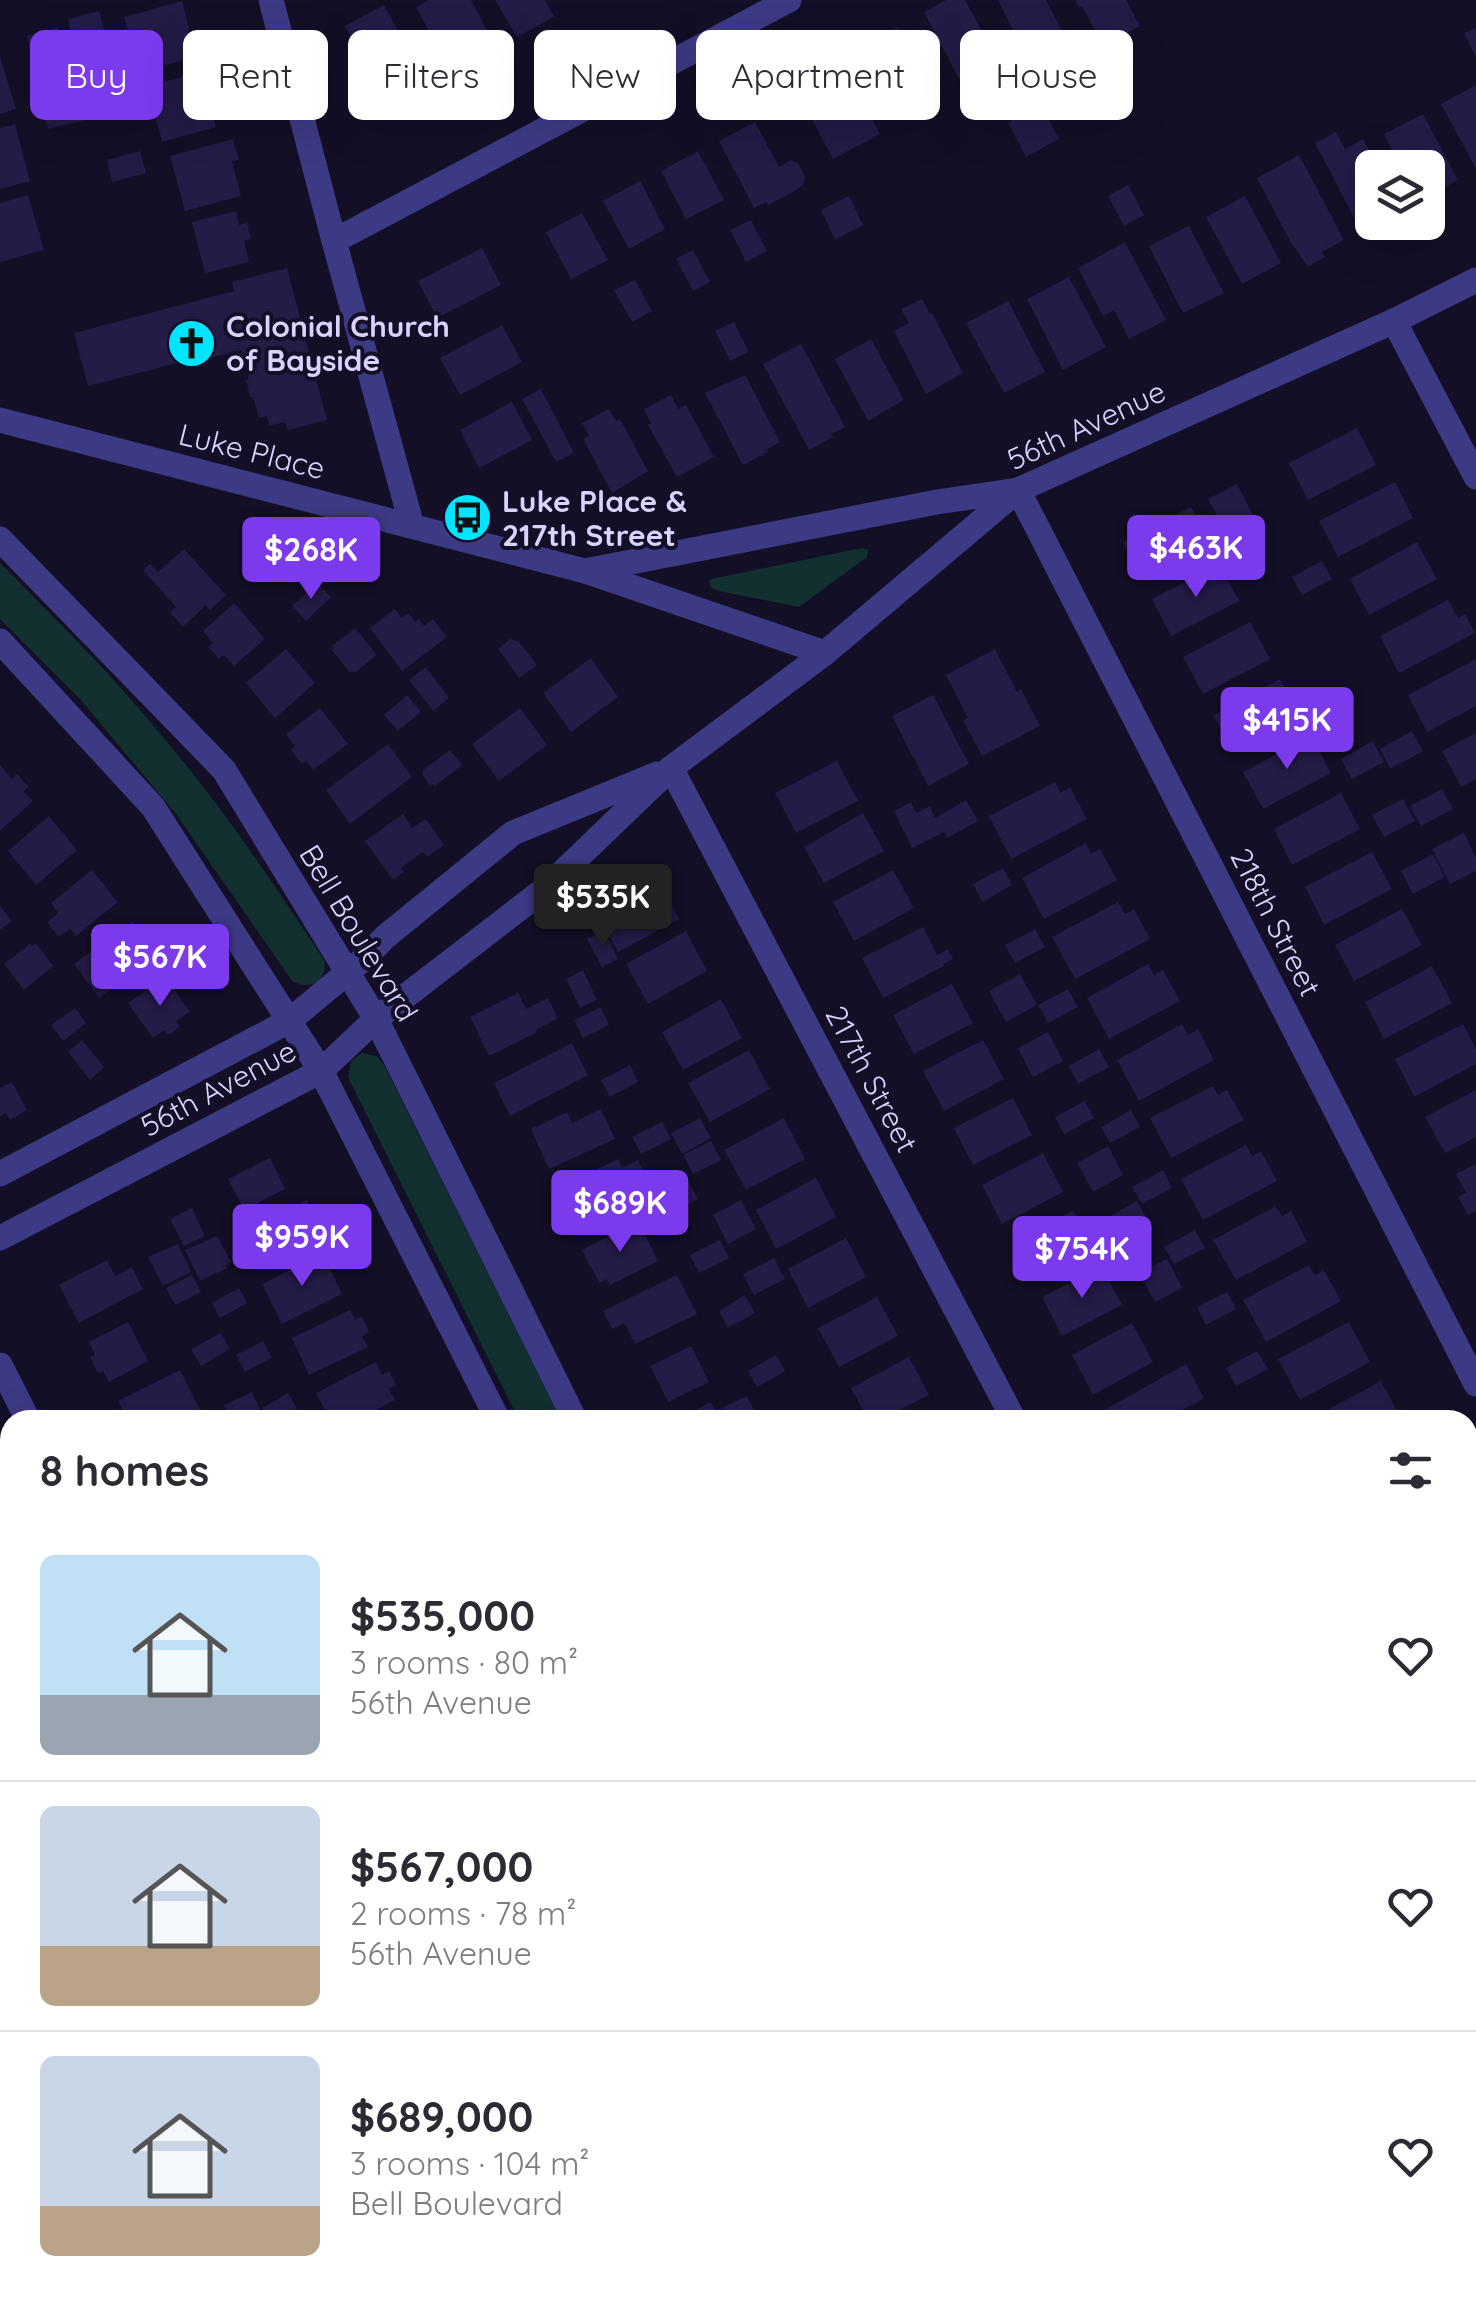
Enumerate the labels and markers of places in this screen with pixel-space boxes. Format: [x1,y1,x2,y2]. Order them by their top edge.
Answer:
place label: Colonial Church of Bayside [226,307,450,379]
church icon: Colonial Church of Bayside [165,317,217,369]
place label: Luke Place & 217th Street [502,482,687,554]
bus stop icon: Luke Place & 217th Street [441,492,493,544]
pin: $463K [1126,515,1266,600]
pin: $268K [241,517,381,602]
pin: $415K [1217,687,1357,772]
pin: $535K [533,864,673,949]
pin: $567K [90,924,230,1009]
pin: $689K [550,1170,690,1255]
pin: $959K [232,1204,372,1289]
pin: $754K [1012,1216,1152,1301]

